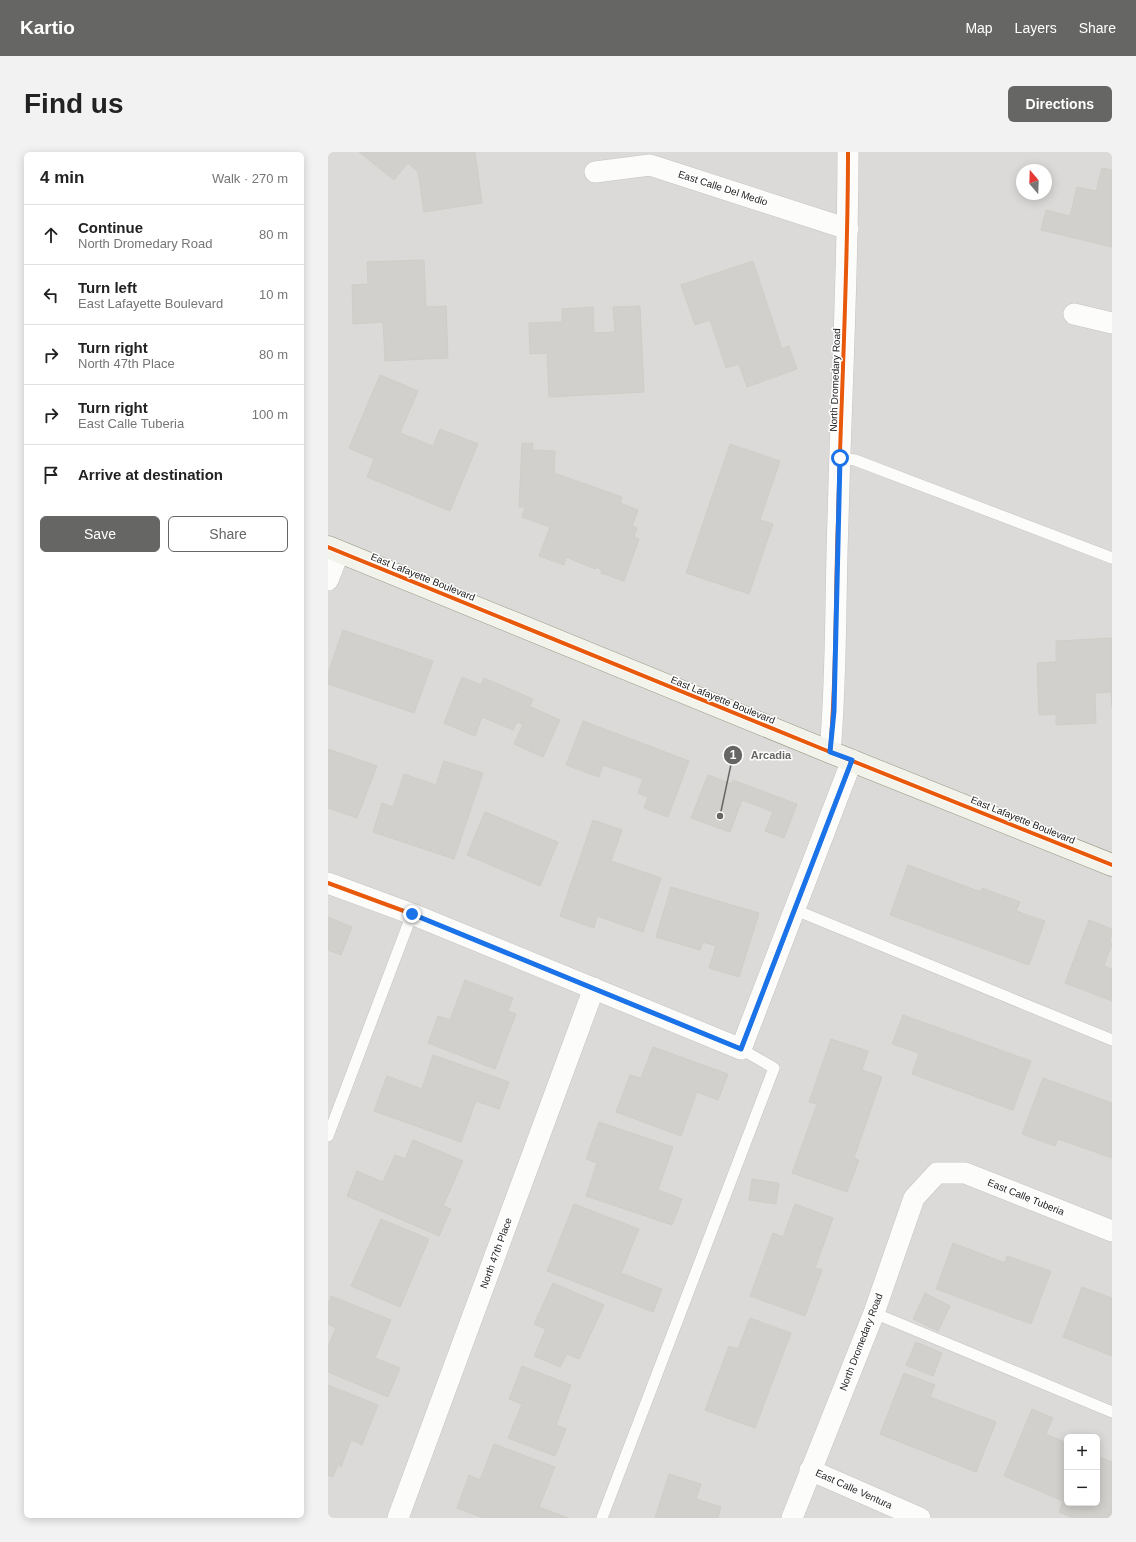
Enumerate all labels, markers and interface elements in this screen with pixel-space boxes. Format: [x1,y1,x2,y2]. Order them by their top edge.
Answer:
text: Kartio [20,17,75,38]
text: Map [965,20,993,36]
text: Layers [1015,20,1057,36]
text: Share [1079,20,1116,36]
button: Directions [1008,86,1112,122]
text: Find us [24,88,124,119]
north arrow [1016,164,1052,200]
text: 4 min [40,168,84,187]
street label: East Calle Del Medio [677,168,770,208]
text: Walk · 270 m [212,171,288,186]
text: Continue [78,219,143,236]
icon: ahead [40,224,62,246]
text: 80 m [259,227,288,242]
text: North Dromedary Road [78,236,212,251]
text: Turn left [78,279,137,296]
icon: left [40,284,62,306]
text: 10 m [259,287,288,302]
text: East Lafayette Boulevard [78,296,223,311]
street label: North Dromedary Road [828,328,842,432]
text: Turn right [78,339,148,356]
icon: right [40,344,62,366]
text: 80 m [259,347,288,362]
text: North 47th Place [78,356,175,371]
text: Turn right [78,399,148,416]
icon: right [40,404,62,426]
text: 100 m [252,407,288,422]
text: East Calle Tuberia [78,416,184,431]
route start [831,449,849,467]
icon: arrive [40,464,62,486]
text: Arrive at destination [78,466,223,483]
button: Save [40,516,160,552]
button: Share [168,516,288,552]
street label: East Lafayette Boulevard [369,551,477,603]
street label: East Lafayette Boulevard [669,674,777,726]
callout: Arcadia [723,743,799,766]
text: 1 [730,748,737,762]
text: Arcadia [751,749,792,761]
street label: East Lafayette Boulevard [969,794,1077,846]
route end [403,905,421,923]
street label: East Calle Tuberia [986,1177,1066,1218]
street label: North 47th Place [478,1216,514,1290]
street label: North Dromedary Road [837,1292,885,1392]
map controls [1064,1434,1100,1506]
button: + [1064,1434,1100,1470]
street label: East Calle Ventura [814,1467,894,1511]
button: − [1064,1470,1100,1506]

